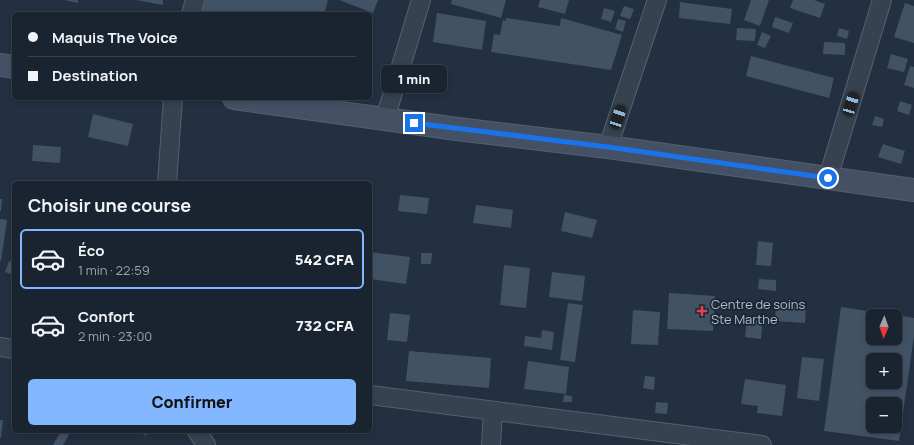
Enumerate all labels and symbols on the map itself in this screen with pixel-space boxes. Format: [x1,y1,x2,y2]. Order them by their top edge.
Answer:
callout: 1 min [381,65,447,93]
car [842,91,860,117]
car [609,104,627,130]
route end [405,114,423,132]
route start [819,169,837,187]
place label: Centre de soins Ste Marthe [711,295,806,328]
marker: Centre de soins Ste Marthe [696,305,708,317]
north arrow [866,309,902,345]

